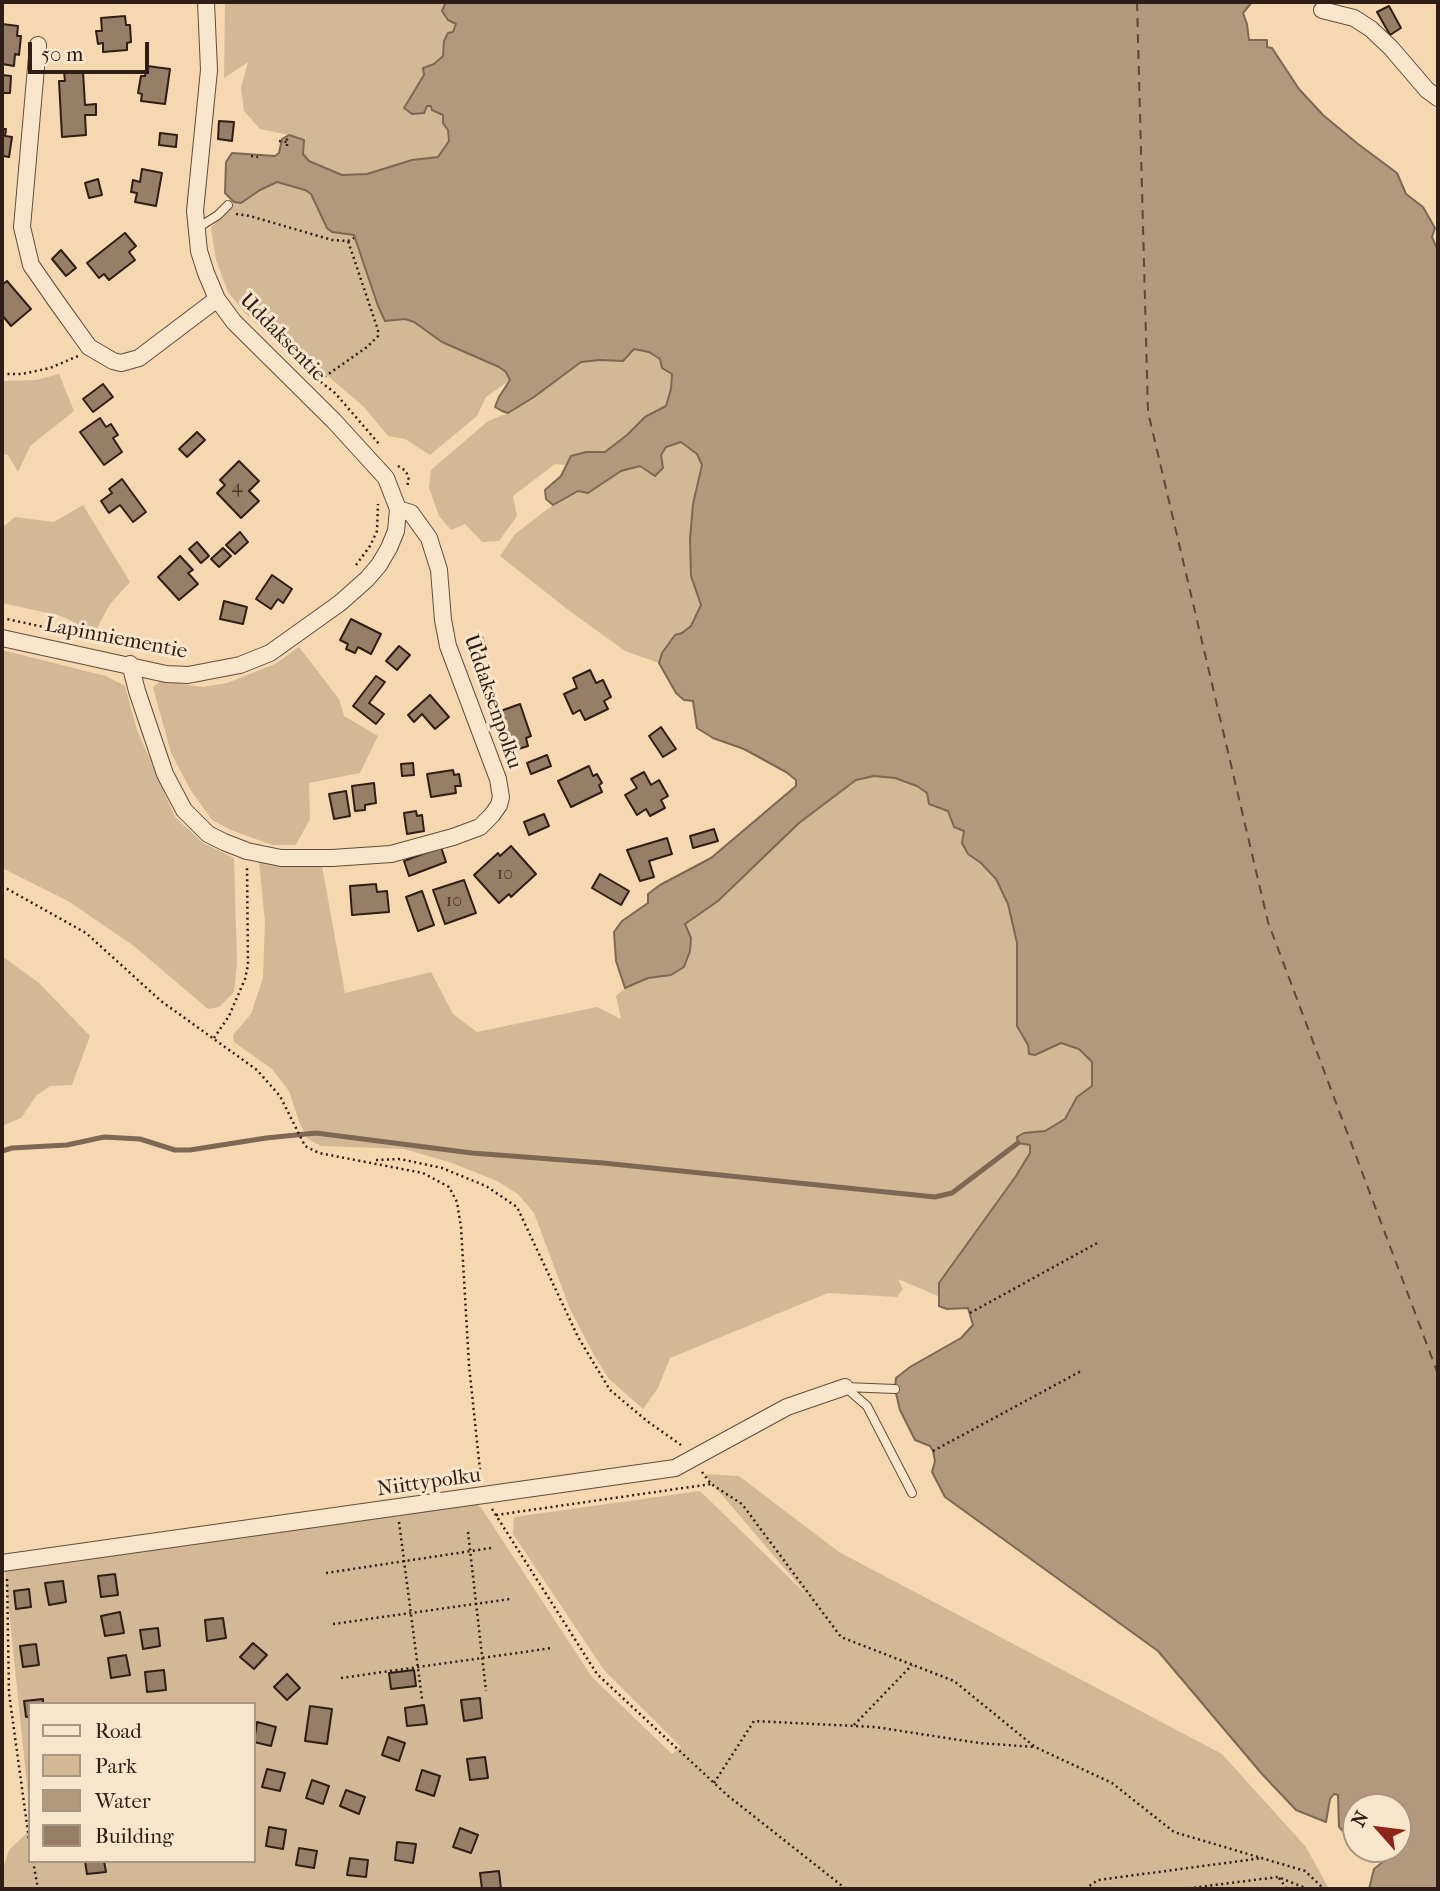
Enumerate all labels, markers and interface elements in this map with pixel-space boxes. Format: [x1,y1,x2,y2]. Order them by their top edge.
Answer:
scale bar [32,28,152,72]
text: 50 m [41,42,84,66]
street label: Uddaksentie [233,288,331,388]
house number: 4 [232,477,242,499]
street label: Lapinniementie [43,613,189,665]
street label: Uddaksenpolku [457,632,527,772]
house number: 10 [497,864,513,886]
house number: 10 [446,891,462,913]
street label: Niittypolku [375,1463,483,1503]
legend [28,1702,256,1863]
text: Road [95,1719,142,1743]
text: Park [95,1754,137,1778]
text: Water [95,1789,151,1813]
north arrow [1342,1793,1412,1863]
text: N [1347,1808,1373,1831]
text: Building [95,1824,173,1848]

